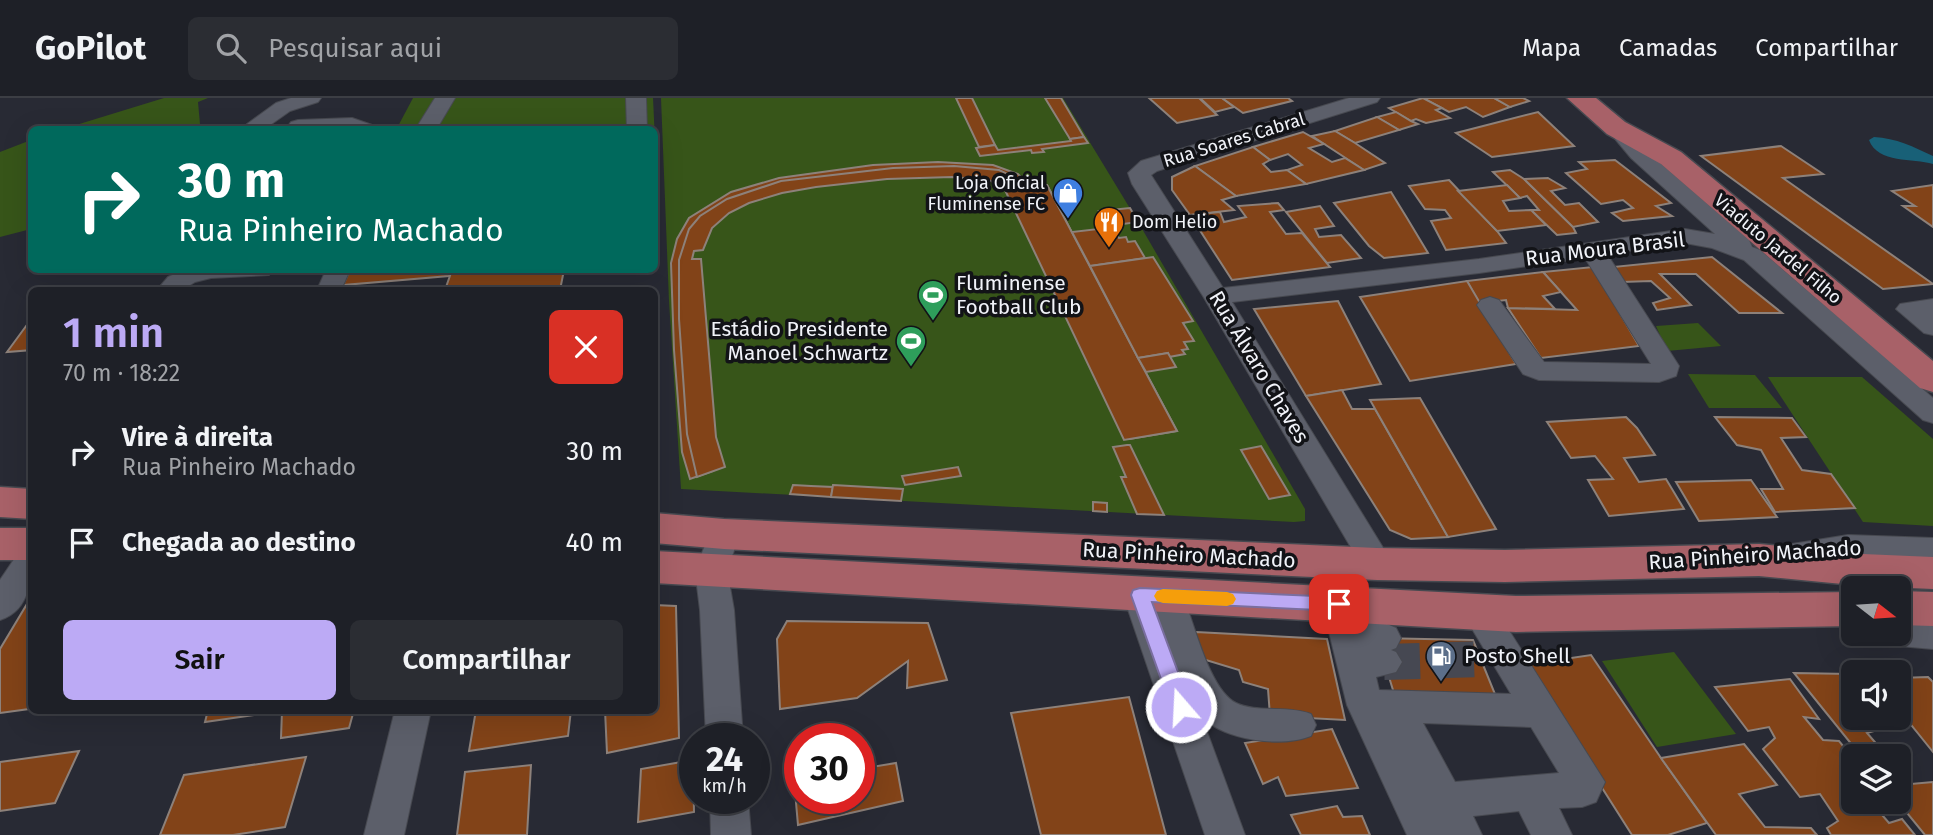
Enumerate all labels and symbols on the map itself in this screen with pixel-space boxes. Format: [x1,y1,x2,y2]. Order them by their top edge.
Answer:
street label: Rua Soares Cabral [1161,108,1307,172]
place label: Loja Oficial Fluminense FC [928,172,1045,215]
shop icon: Loja Oficial Fluminense FC [1051,176,1085,220]
street label: Viaduto Jardel Filho [1710,189,1846,309]
restaurant icon: Dom Helio [1092,205,1126,249]
place label: Dom Helio [1132,211,1217,233]
street label: Rua Moura Brasil [1524,226,1686,272]
place label: Fluminense Football Club [956,270,1081,320]
sports icon: Fluminense Football Club [916,278,950,322]
street label: Rua Álvaro Chaves [1203,286,1315,448]
place label: Estádio Presidente Manoel Schwartz [710,316,888,366]
sports icon: Estádio Presidente Manoel Schwartz [894,324,928,368]
street label: Rua Pinheiro Machado [1648,535,1862,575]
street label: Rua Pinheiro Machado [1082,536,1296,574]
pin [1309,574,1369,634]
north arrow [1841,576,1911,646]
fuel station icon: Posto Shell [1424,639,1458,683]
place label: Posto Shell [1464,643,1570,669]
position arrow [1144,670,1218,744]
speed limit sign: 30 [784,723,875,814]

